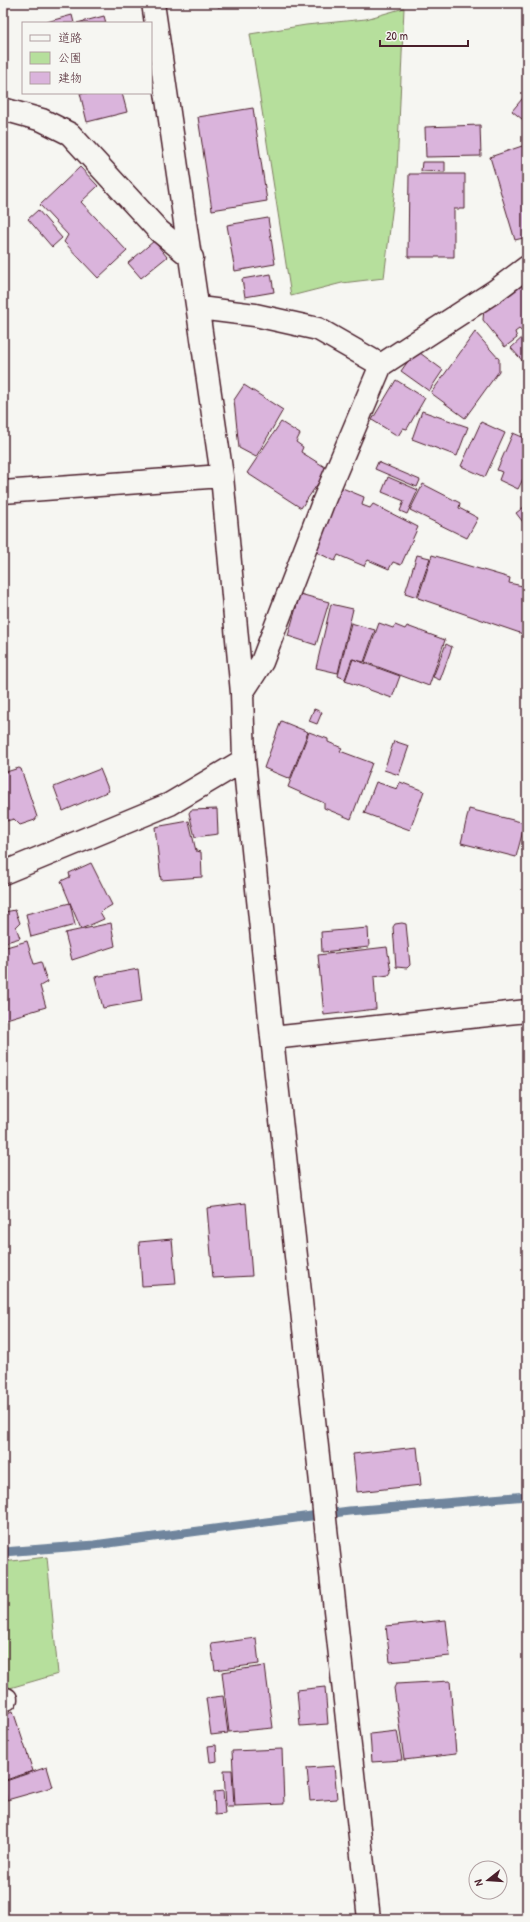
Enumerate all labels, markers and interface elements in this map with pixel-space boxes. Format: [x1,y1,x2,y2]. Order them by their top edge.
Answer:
legend [22,22,152,94]
scale bar [380,22,468,48]
text: 20 m [386,27,408,44]
text: 道路 [58,29,82,46]
text: 公園 [58,49,82,66]
text: 建物 [58,69,82,86]
north arrow [468,1860,508,1900]
text: N [471,1878,486,1888]

